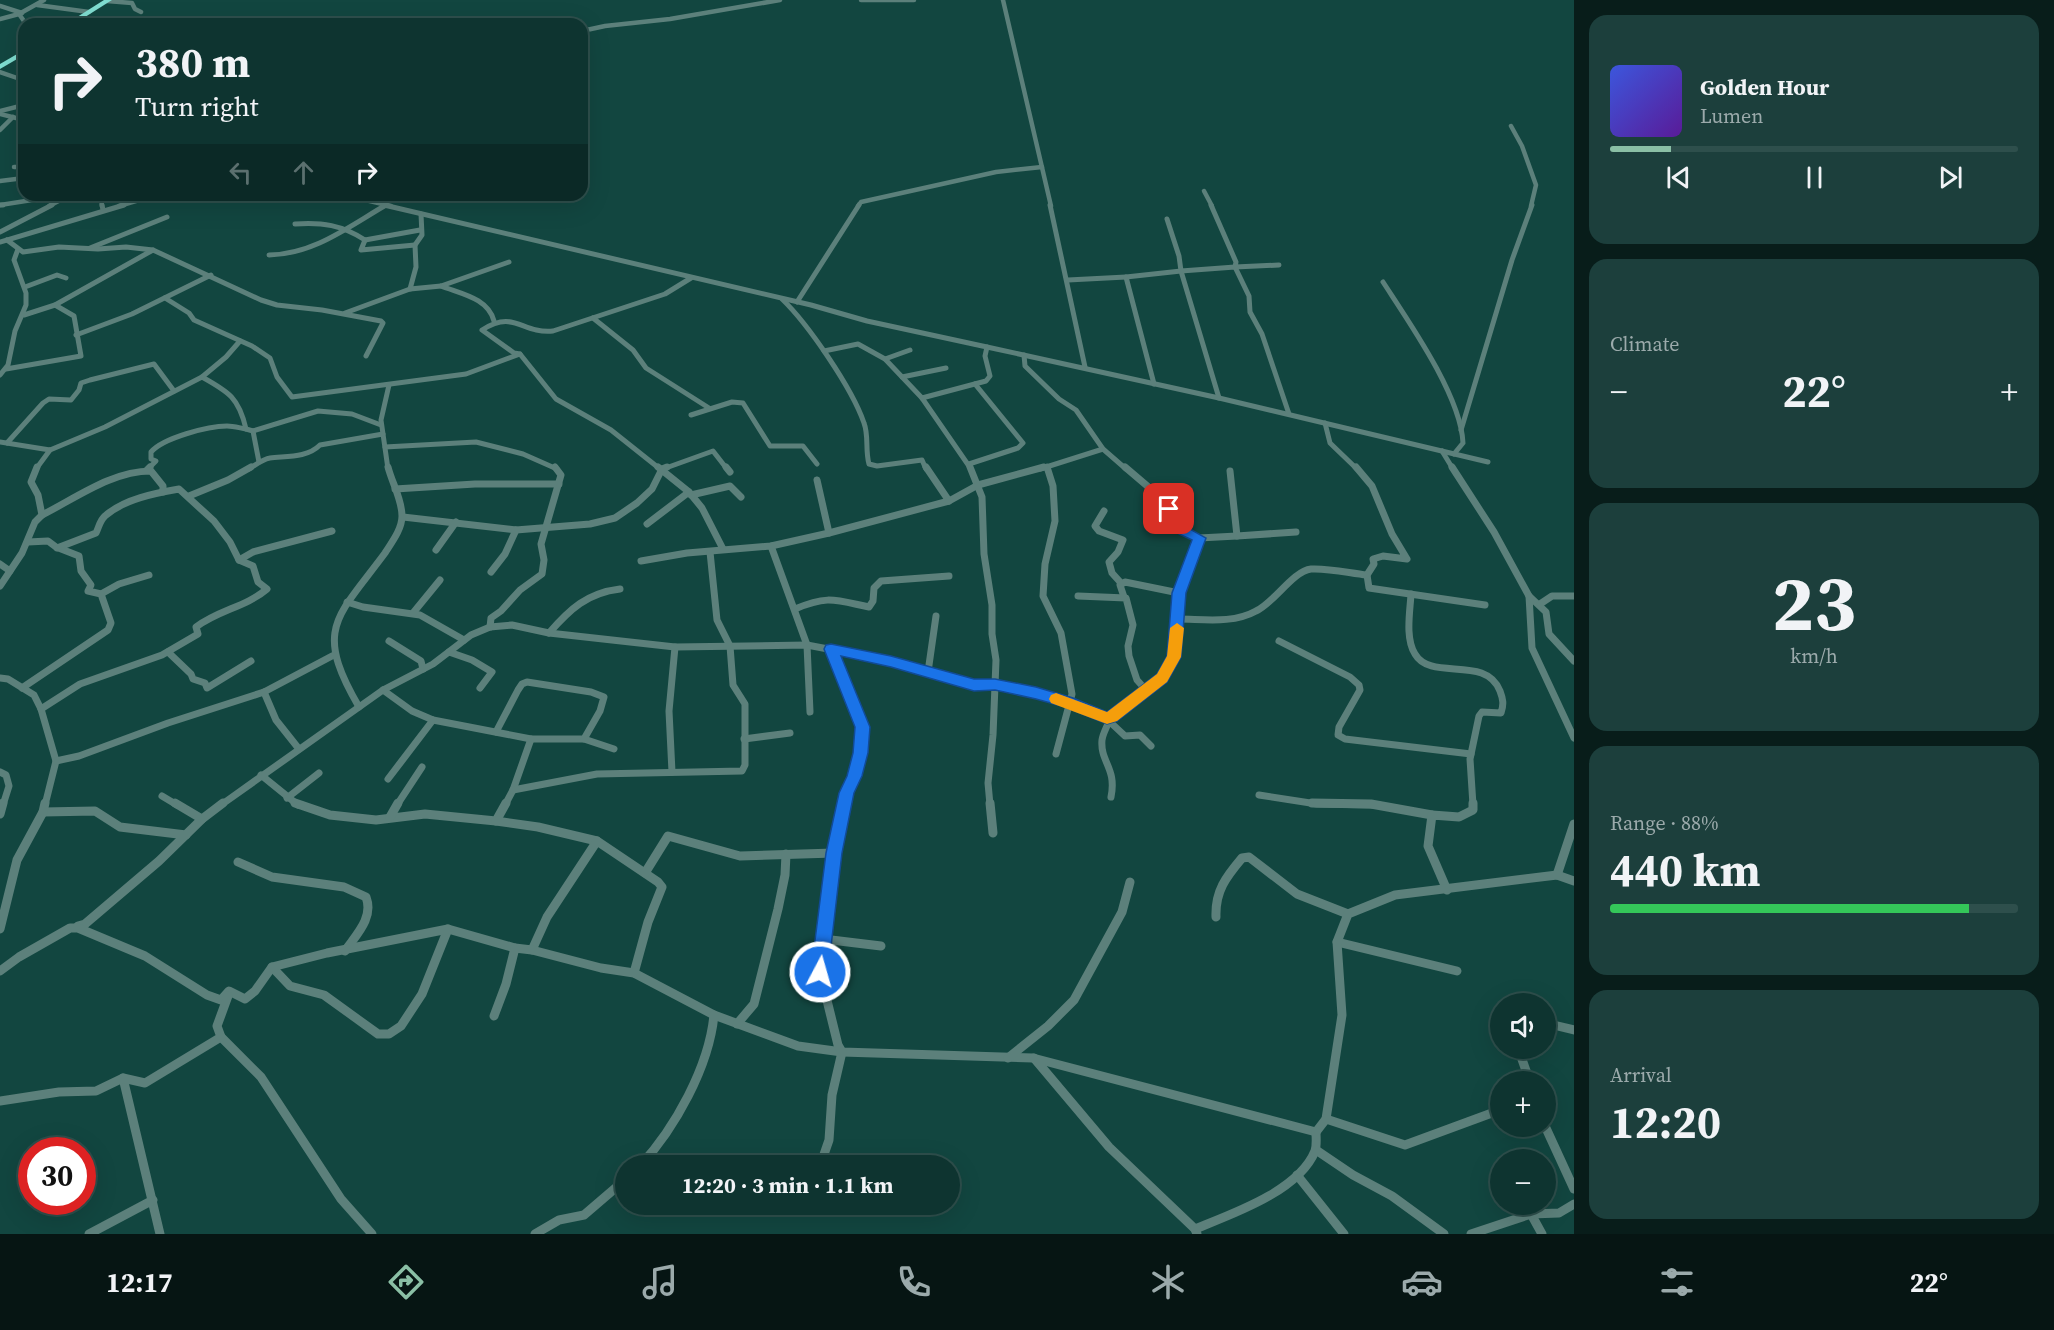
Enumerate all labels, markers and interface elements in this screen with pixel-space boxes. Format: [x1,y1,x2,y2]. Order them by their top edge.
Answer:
text: 380 m [135,33,250,91]
icon: right [36,42,114,120]
text: Golden Hour [1700,72,1829,102]
text: Turn right [135,88,259,125]
text: Lumen [1700,102,1763,130]
icon: left [224,156,257,189]
icon: ahead [287,156,320,189]
icon: right [350,156,383,189]
icon: previous [1662,161,1695,194]
icon: pause [1798,161,1831,194]
icon: next [1934,161,1967,194]
text: Climate [1610,330,1679,358]
text: 22° [1782,360,1846,422]
text: − [1610,369,1628,414]
text: + [2000,369,2018,414]
pin [1143,483,1194,534]
icon: arrive [1152,492,1185,525]
text: 23 [1772,549,1856,656]
text: km/h [1790,642,1838,670]
text: Range · 88% [1610,809,1719,837]
text: 440 km [1610,839,1761,901]
position arrow [788,940,852,1004]
map controls [1490,993,1556,1215]
button: sound [1490,993,1556,1059]
text: Arrival [1610,1061,1672,1089]
button: + [1490,1071,1556,1137]
text: 12:20 [1610,1091,1721,1153]
speed limit sign: 30 [18,1137,96,1215]
button: − [1490,1149,1556,1215]
text: 12:20 · 3 min · 1.1 km [682,1170,893,1200]
icon: directions [385,1261,427,1303]
icon: music [639,1261,681,1303]
icon: phone [893,1261,935,1303]
icon: climate [1147,1261,1189,1303]
icon: car [1401,1261,1443,1303]
icon: filters [1656,1261,1698,1303]
text: 12:17 [106,1264,173,1301]
text: 22° [1910,1264,1948,1301]

